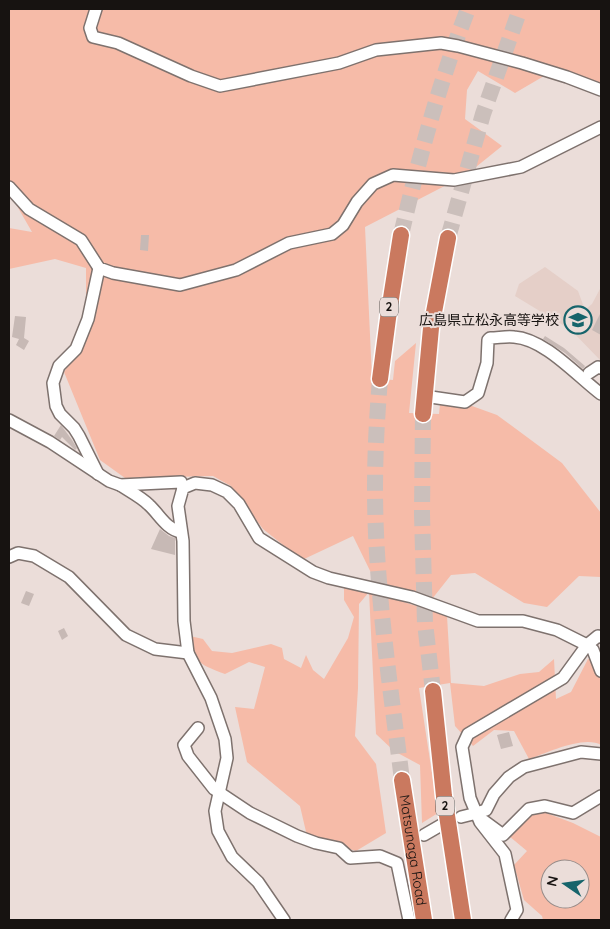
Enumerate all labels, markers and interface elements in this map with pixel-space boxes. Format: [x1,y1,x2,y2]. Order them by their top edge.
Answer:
road number: 2 [380,298,398,316]
school or university icon: 広島県立松永高等学校 [563,305,593,335]
place label: 広島県立松永高等学校 [419,311,559,329]
street label: Matsunaga Road [395,793,431,907]
road number: 2 [436,796,454,816]
north arrow [540,859,590,909]
text: N [542,874,562,888]

